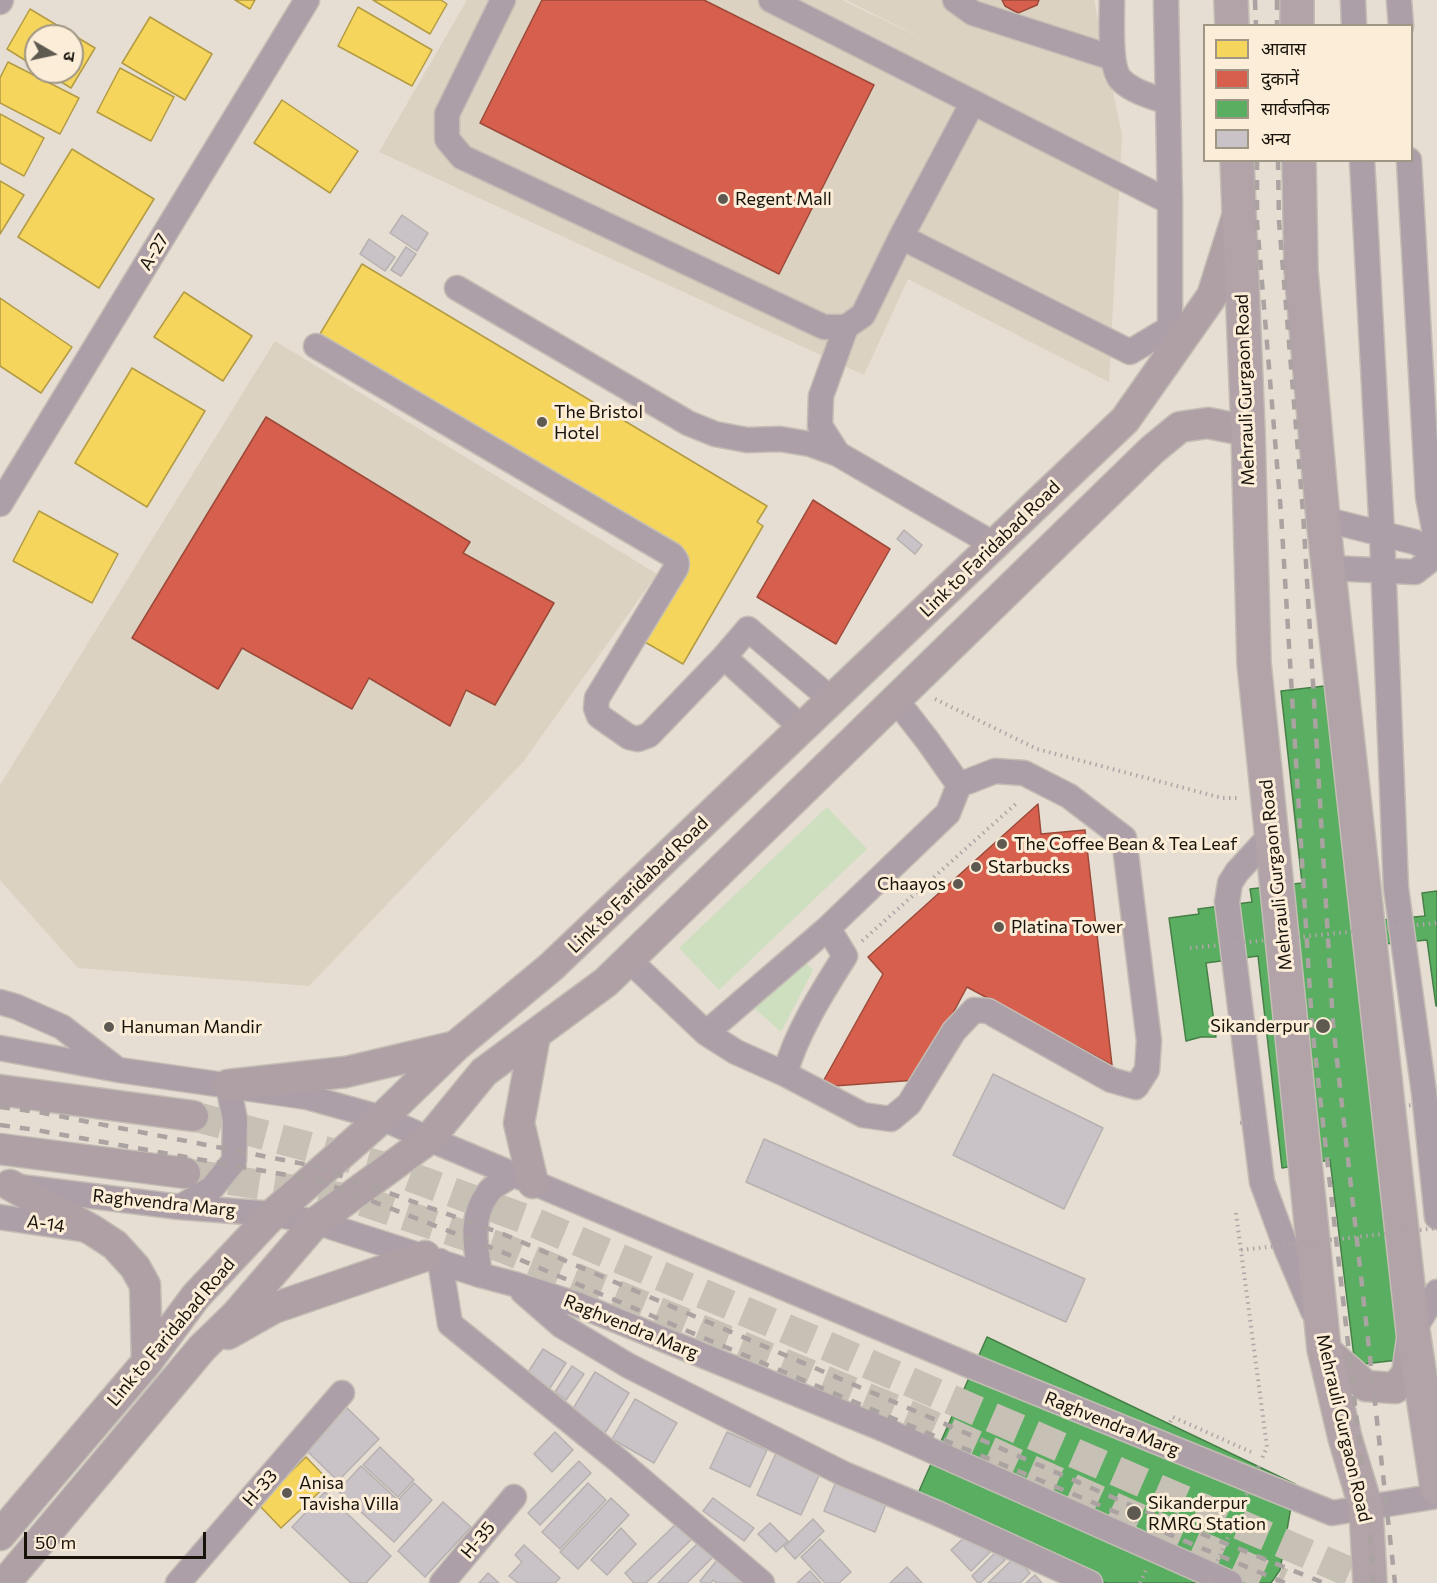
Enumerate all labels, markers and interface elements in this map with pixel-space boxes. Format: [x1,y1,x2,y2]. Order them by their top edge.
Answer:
north arrow [24,24,84,84]
legend [1203,24,1413,162]
text: आवास [1261,37,1306,59]
text: उ [60,50,80,63]
text: दुकानें [1261,67,1299,89]
text: सार्वजनिक [1261,97,1330,119]
text: अन्य [1261,127,1291,149]
place label: Regent Mall [735,188,832,210]
marker: Regent Mall [716,192,730,206]
street label: A-27 [135,230,173,274]
street label: Mehrauli Gurgaon Road [1231,294,1259,486]
place label: The Bristol Hotel [554,401,643,444]
marker: The Bristol Hotel [535,415,549,429]
street label: Link to Faridabad Road [915,476,1065,622]
street label: Mehrauli Gurgaon Road [1255,778,1297,972]
street label: Link to Faridabad Road [563,812,713,958]
place label: The Coffee Bean & Tea Leaf [1014,833,1237,855]
marker: The Coffee Bean & Tea Leaf [995,837,1009,851]
place label: Starbucks [988,856,1070,878]
marker: Starbucks [969,860,983,874]
place label: Chaayos [877,873,946,895]
marker: Chaayos [951,877,965,891]
place label: Platina Tower [1011,916,1123,938]
marker: Platina Tower [992,920,1006,934]
place label: Sikanderpur [1210,1015,1310,1037]
place label: Hanuman Mandir [121,1016,262,1038]
marker: Sikanderpur [1314,1017,1332,1035]
marker: Hanuman Mandir [102,1020,116,1034]
street label: Raghvendra Marg [91,1185,237,1221]
street label: A-14 [26,1211,66,1237]
street label: Link to Faridabad Road [103,1253,239,1411]
street label: Raghvendra Marg [560,1290,702,1364]
street label: Mehrauli Gurgaon Road [1312,1332,1376,1524]
street label: Raghvendra Marg [1041,1387,1183,1461]
street label: H-33 [238,1465,282,1511]
place label: Anisa Tavisha Villa [299,1472,399,1514]
marker: Anisa Tavisha Villa [280,1486,294,1500]
place label: Sikanderpur RMRG Station [1148,1492,1266,1534]
marker: Sikanderpur RMRG Station [1125,1504,1143,1522]
street label: H-35 [456,1517,500,1563]
scale bar [27,1520,208,1558]
text: 50 m [35,1531,76,1553]

